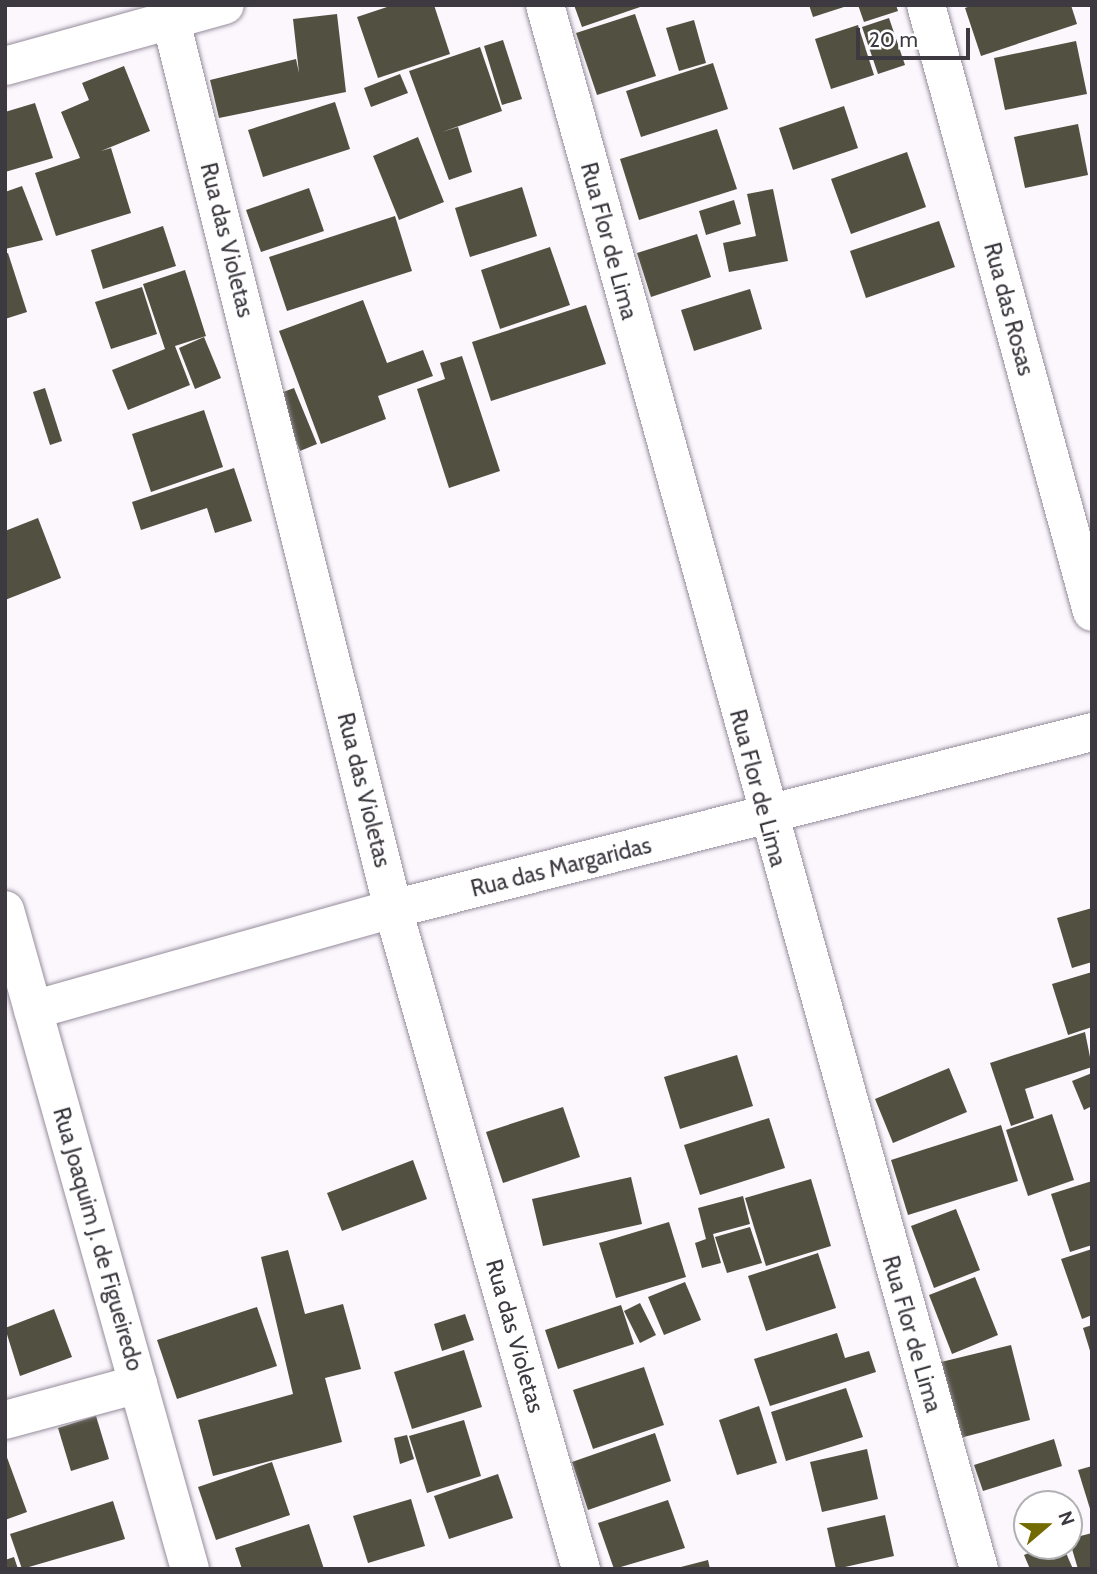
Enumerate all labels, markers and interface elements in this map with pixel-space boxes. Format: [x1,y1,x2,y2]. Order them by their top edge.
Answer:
scale bar [859,14,973,58]
text: 20 m [869,27,918,52]
street label: Rua Flor de Lima [575,159,643,323]
street label: Rua das Violetas [194,160,260,320]
street label: Rua das Rosas [978,239,1040,379]
street label: Rua Flor de Lima [724,706,792,870]
street label: Rua das Violetas [331,710,397,870]
street label: Rua das Margaridas [468,831,654,903]
street label: Rua Joaquim J. de Figueiredo [47,1104,149,1374]
street label: Rua Flor de Lima [876,1253,948,1415]
street label: Rua das Violetas [480,1256,550,1416]
north arrow [1013,1490,1083,1560]
text: N [1053,1508,1079,1529]

